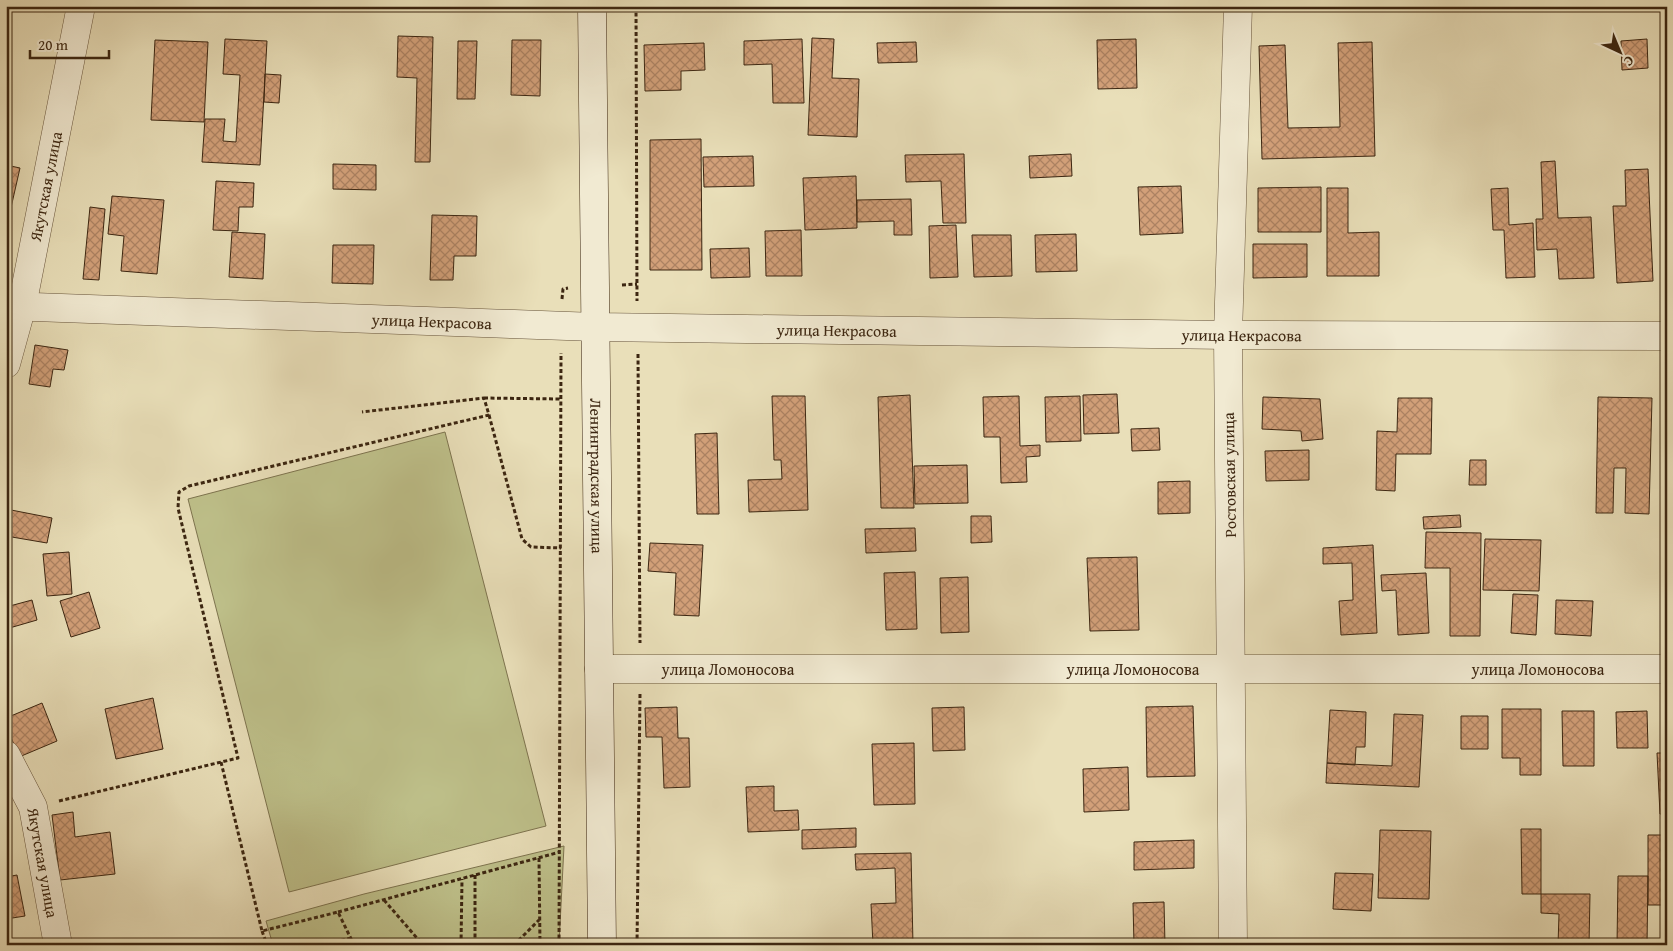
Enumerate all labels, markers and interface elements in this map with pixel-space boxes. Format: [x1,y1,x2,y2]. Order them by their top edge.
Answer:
scale bar [30,28,109,60]
north arrow [1596,28,1646,78]
text: 20 m [38,34,69,55]
text: С [1619,51,1639,71]
street label: Якутская улица [23,129,68,245]
street label: улица Некрасова [370,307,493,335]
street label: улица Некрасова [775,317,897,343]
street label: улица Некрасова [1180,322,1302,347]
street label: Ленинградская улица [584,398,610,554]
street label: Ростовская улица [1216,412,1242,538]
street label: улица Ломоносова [661,657,795,681]
street label: улица Ломоносова [1066,657,1200,681]
street label: улица Ломоносова [1471,657,1605,681]
street label: Якутская улица [21,804,65,920]

